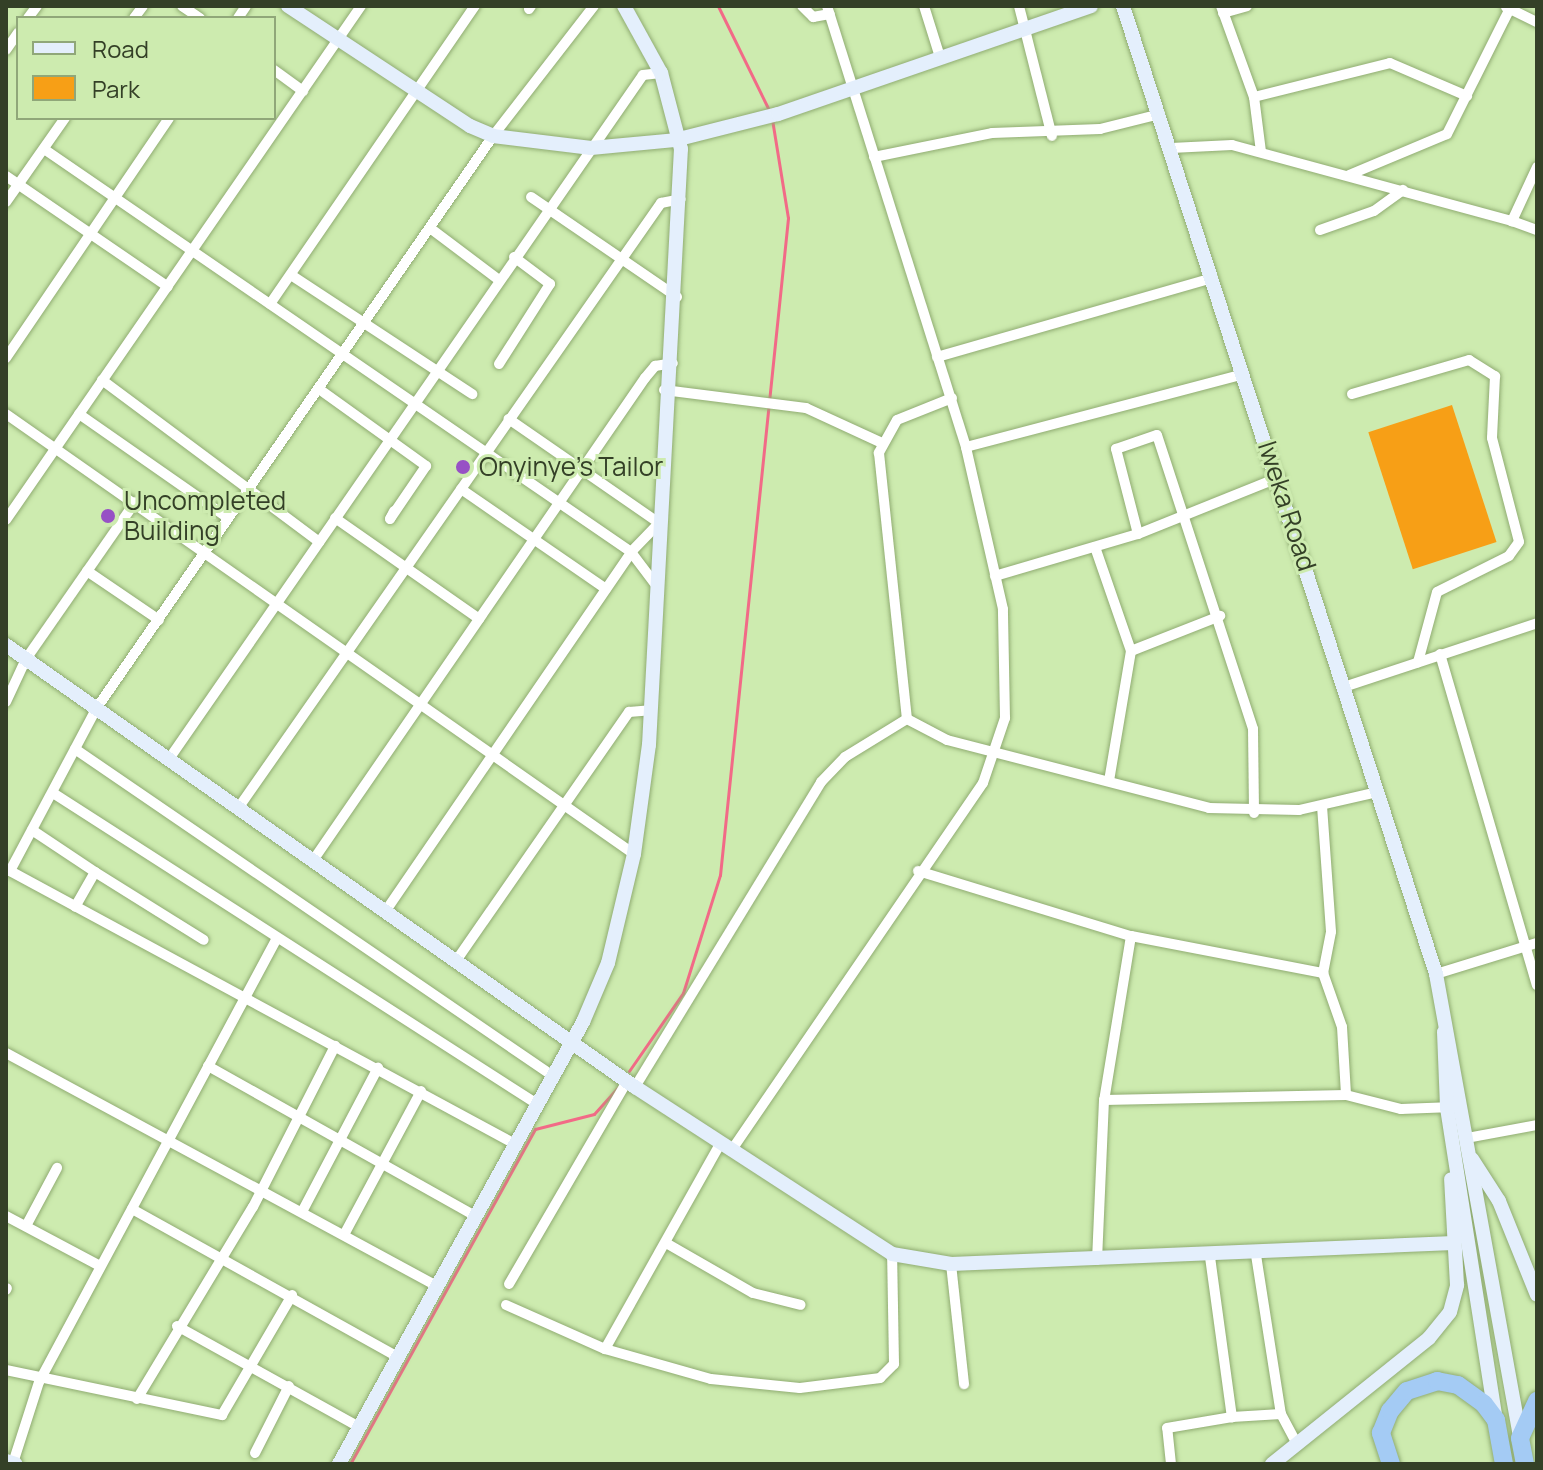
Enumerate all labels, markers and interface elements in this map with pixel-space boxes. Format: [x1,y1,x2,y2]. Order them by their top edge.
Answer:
legend [16,16,276,120]
text: Road [92,32,149,65]
text: Park [92,72,140,105]
street label: Iweka Road [1251,437,1323,575]
place label: Onyinye's Tailor [479,451,663,483]
marker: Onyinye's Tailor [454,458,472,476]
place label: Uncompleted Building [124,485,286,546]
marker: Uncompleted Building [99,507,117,525]

